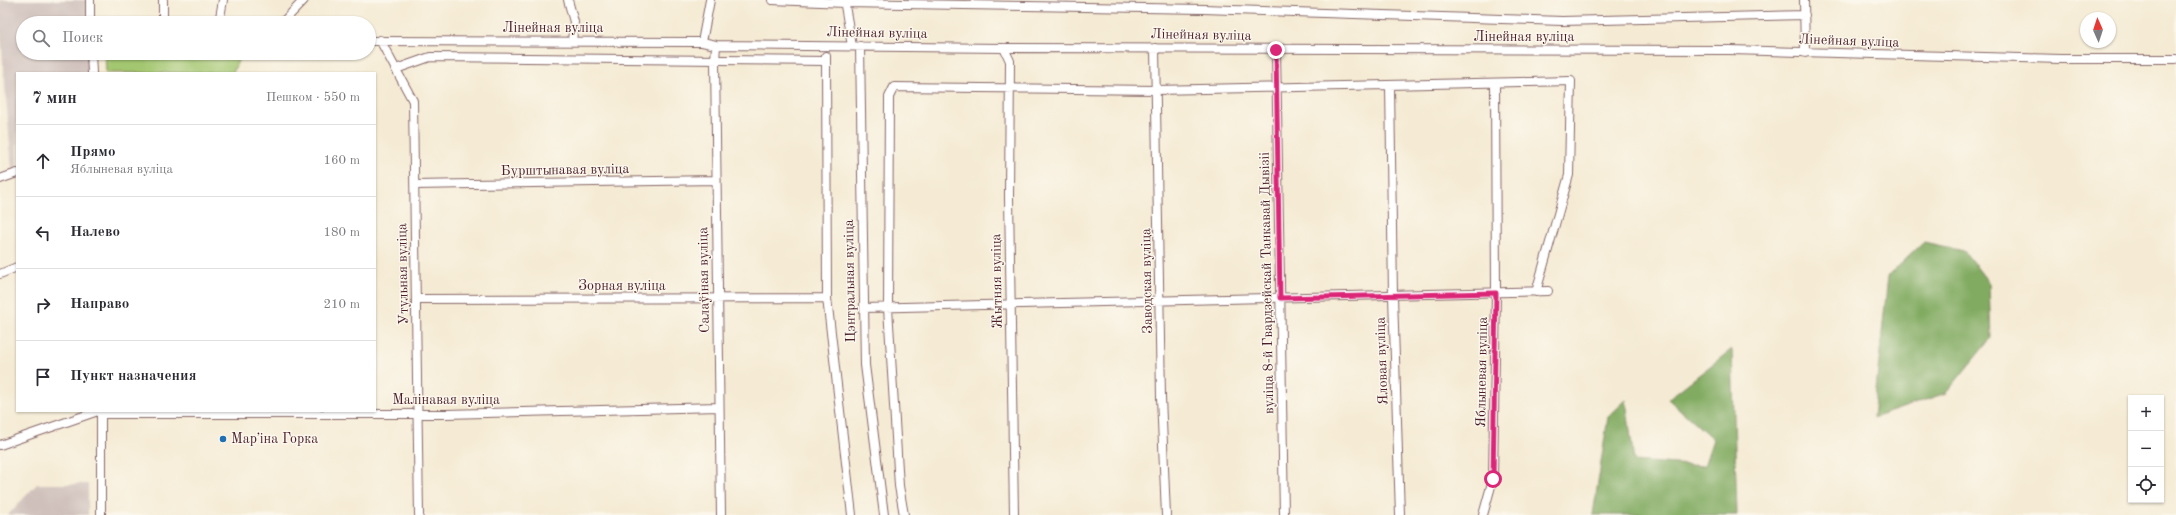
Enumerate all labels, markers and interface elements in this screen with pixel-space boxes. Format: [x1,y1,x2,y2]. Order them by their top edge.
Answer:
north arrow [2080,12,2116,48]
search box [16,16,376,60]
street label: Лінейная вуліца [503,21,604,35]
street label: Лінейная вуліца [826,25,928,41]
icon: search [30,27,52,49]
street label: Лінейная вуліца [1150,27,1252,43]
street label: Лінейная вуліца [1474,30,1575,44]
text: Поиск [62,31,103,46]
street label: Лінейная вуліца [1798,32,1900,50]
route end [1267,41,1285,59]
text: 7 мин [32,90,77,107]
text: Пешком · 550 m [266,91,360,104]
text: Прямо [70,145,116,160]
icon: ahead [32,150,54,172]
street label: вуліца 8-й Гвардзейскай Танкавай Дывізіі [1258,152,1276,414]
text: 160 m [323,154,360,167]
street label: Бурштынавая вуліца [501,162,629,178]
text: Яблыневая вуліца [70,163,173,176]
street label: Цэнтральная вуліца [842,219,858,343]
icon: left [32,222,54,244]
street label: Утульная вуліца [395,223,411,325]
text: Налево [70,225,120,240]
text: 180 m [323,226,360,239]
street label: Салаўіная вуліца [696,227,712,333]
street label: Заводская вуліца [1139,228,1155,334]
street label: Жытняя вуліца [989,233,1005,329]
street label: Зорная вуліца [578,279,666,293]
icon: right [32,294,54,316]
text: Направо [70,297,129,312]
text: 210 m [323,298,360,311]
street label: Яблыневая вуліца [1474,316,1490,427]
street label: Яловая вуліца [1373,317,1391,405]
icon: arrive [32,366,54,388]
text: Пункт назначения [70,369,197,384]
street label: Малінавая вуліца [392,393,500,407]
map controls [2128,395,2164,503]
button: + [2128,395,2164,431]
button: − [2128,431,2164,467]
place label: Марʼіна Горка [231,432,318,446]
marker: Марʼіна Горка [218,434,228,444]
button: locate [2128,467,2164,503]
route start [1484,470,1502,488]

